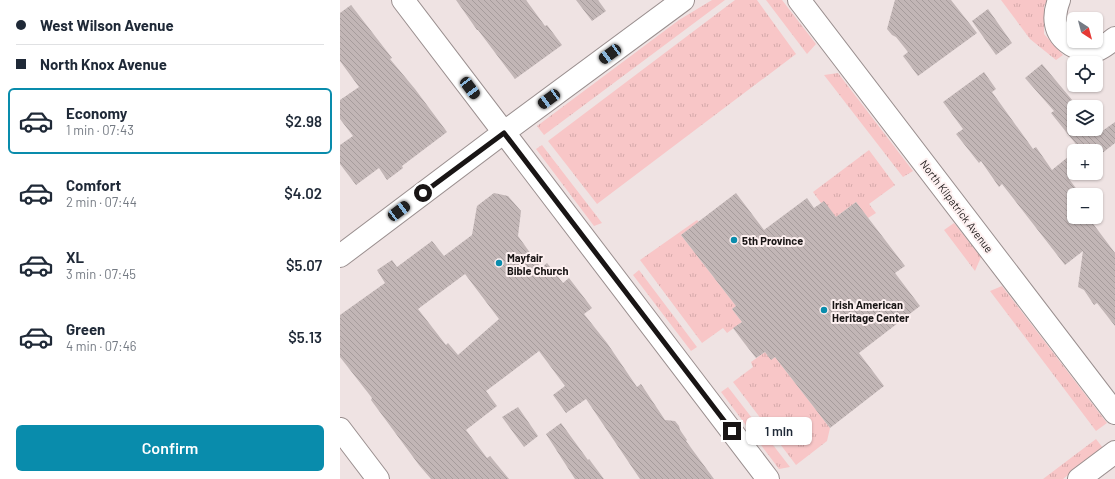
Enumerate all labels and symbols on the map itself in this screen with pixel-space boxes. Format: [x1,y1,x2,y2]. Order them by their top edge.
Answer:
north arrow [1067,12,1103,48]
car [597,42,623,66]
car [458,75,482,101]
car [536,87,562,111]
street label: North Kilpatrick Avenue [918,157,996,255]
route start [414,184,432,202]
car [386,199,412,223]
place label: 5th Province [742,234,803,247]
marker: 5th Province [729,235,739,245]
place label: Mayfair Bible Church [507,251,568,277]
marker: Mayfair Bible Church [494,258,504,268]
place label: Irish American Heritage Center [832,298,910,324]
marker: Irish American Heritage Center [819,305,829,315]
callout: 1 min [746,417,812,445]
route end [723,422,741,440]

